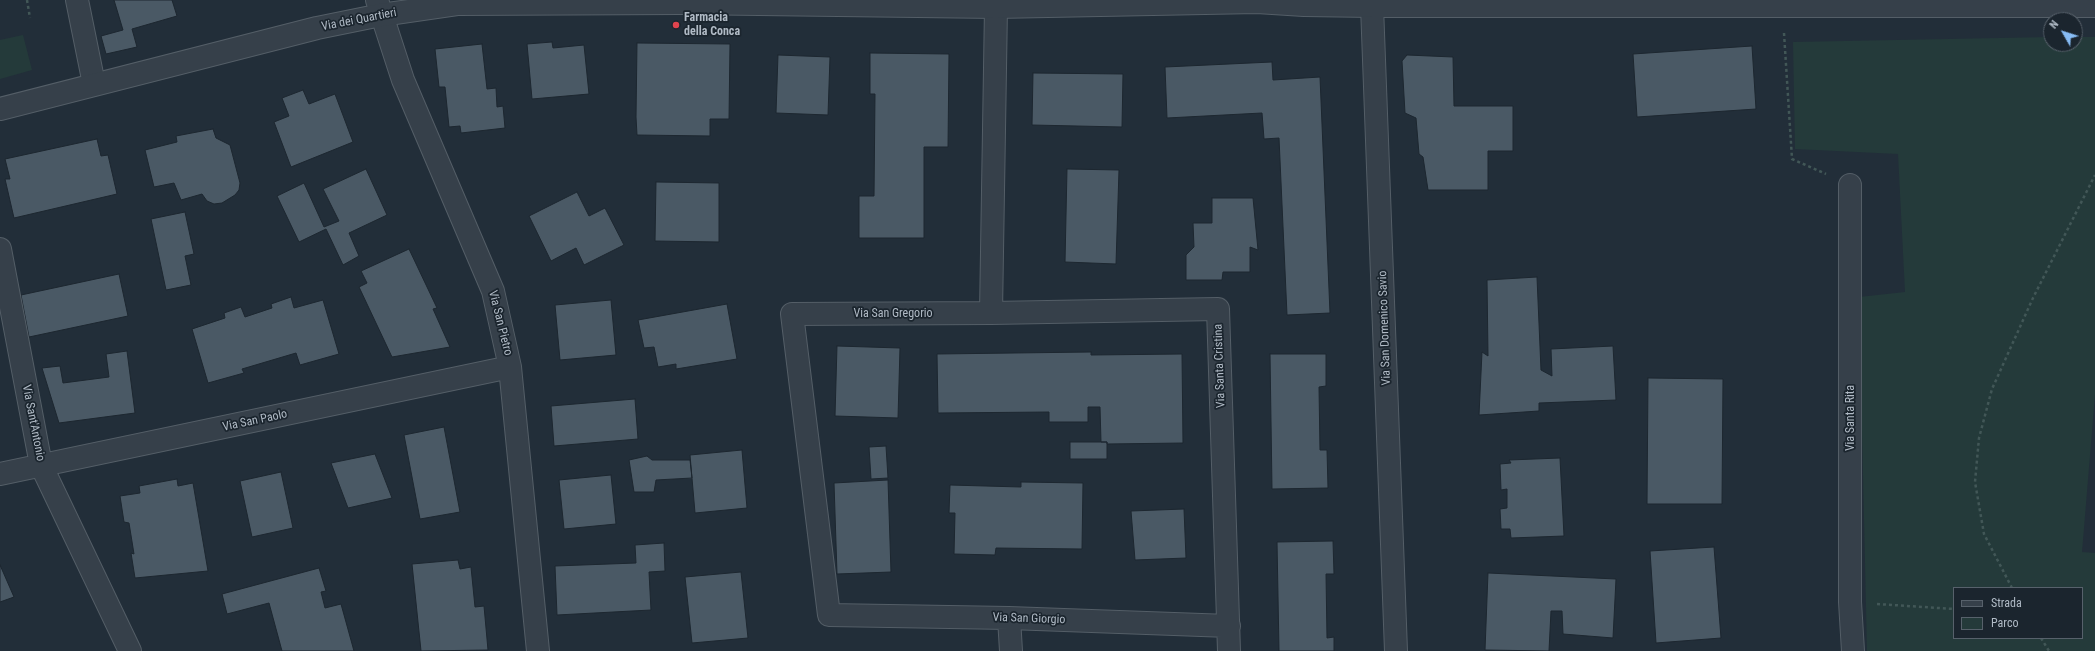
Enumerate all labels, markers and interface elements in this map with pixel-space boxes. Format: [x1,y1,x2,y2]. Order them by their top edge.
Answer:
street label: Via dei Quartieri [320,6,398,34]
place label: Farmacia della Conca [684,11,740,39]
north arrow [2043,12,2083,52]
text: N [2047,18,2061,31]
marker: Farmacia della Conca [671,20,681,30]
street label: Via San Domenico Savio [1376,270,1394,386]
street label: Via San Pietro [485,289,515,357]
street label: Via San Gregorio [853,307,933,321]
street label: Via Santa Cristina [1211,324,1229,408]
street label: Via Sant'Antonio [19,384,47,462]
street label: Via Santa Rita [1844,385,1858,451]
street label: Via San Paolo [221,407,289,435]
legend [1953,587,2083,639]
text: Strada [1991,596,2022,610]
street label: Via San Giorgio [992,611,1066,627]
text: Parco [1991,616,2018,630]

